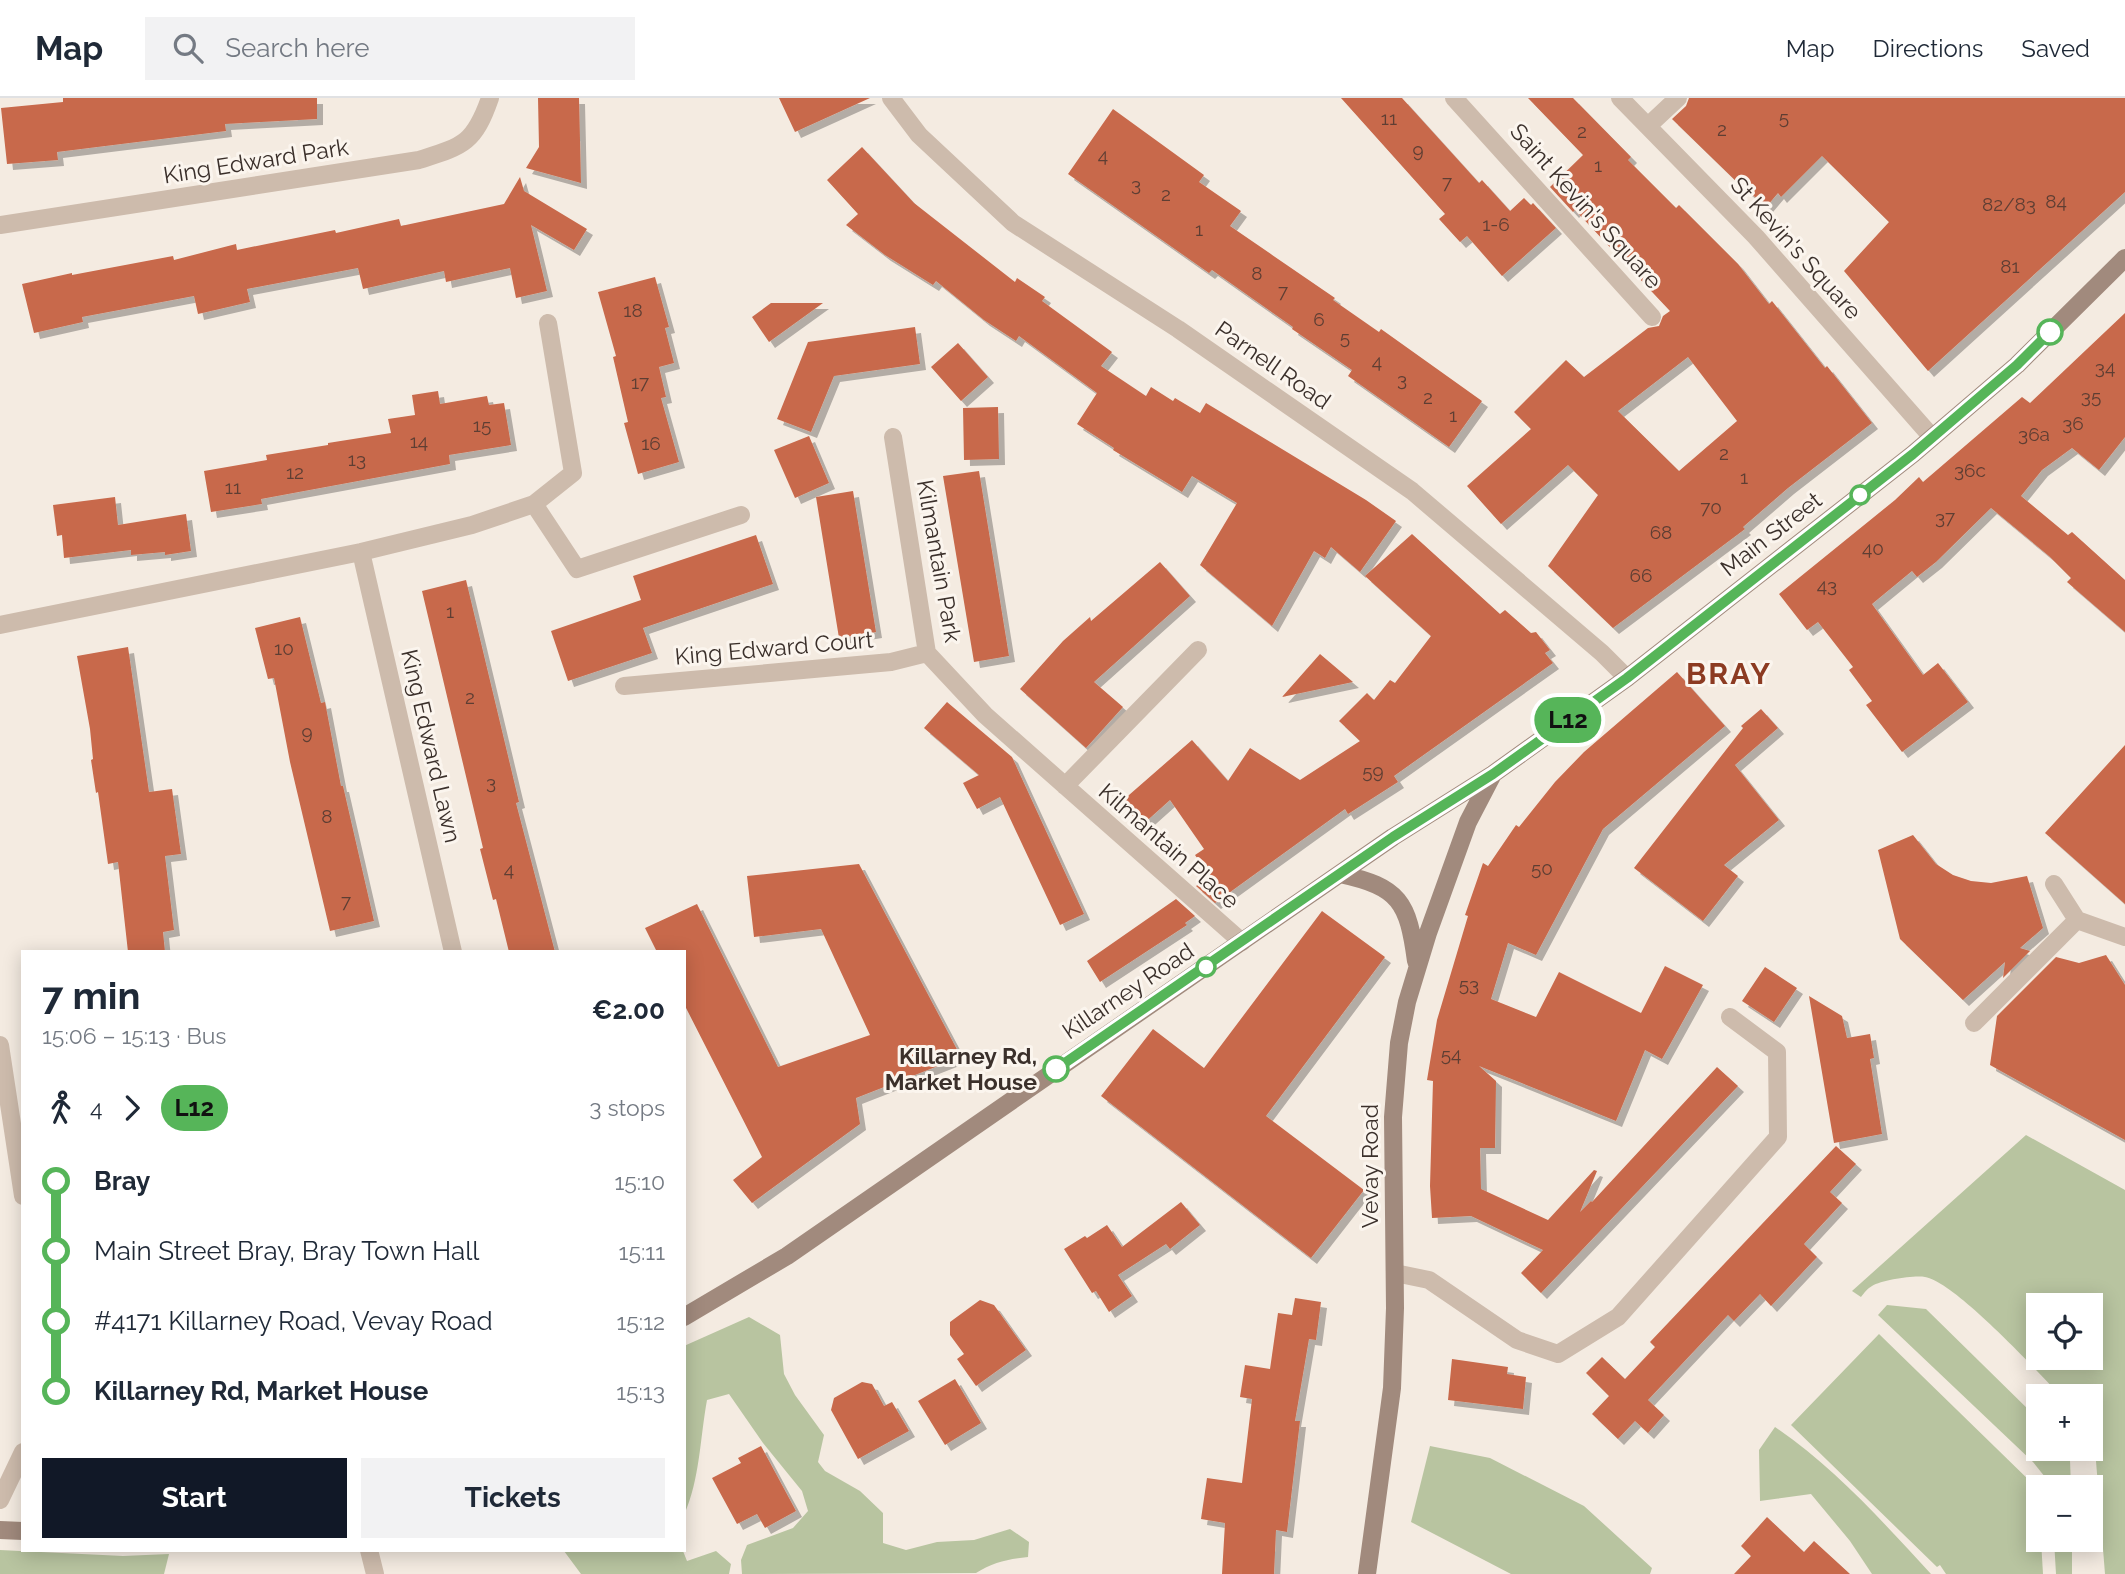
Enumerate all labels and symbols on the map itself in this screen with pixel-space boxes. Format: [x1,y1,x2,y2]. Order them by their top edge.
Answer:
house number: 5 [1779,106,1789,128]
house number: 11 [1381,107,1397,129]
street label: Saint Kevin's Square [1505,118,1668,294]
house number: 2 [1717,118,1727,140]
house number: 2 [1577,120,1587,142]
street label: King Edward Park [161,133,350,188]
house number: 9 [1412,139,1424,161]
house number: 4 [1098,144,1108,166]
house number: 1 [1594,154,1602,176]
house number: 7 [1442,171,1452,193]
street label: St Kevin's Square [1725,171,1867,324]
house number: 3 [1131,173,1141,195]
house number: 2 [1161,183,1171,205]
house number: 84 [2045,190,2067,212]
house number: 82/83 [1982,193,2036,215]
house number: 1-6 [1482,213,1510,235]
house number: 1 [1195,218,1203,240]
house number: 81 [2000,255,2020,277]
house number: 8 [1251,262,1263,284]
house number: 7 [1278,280,1288,302]
house number: 18 [623,299,643,321]
house number: 6 [1313,308,1325,330]
street label: Parnell Road [1210,315,1336,414]
unlabelled marker [2037,319,2063,345]
house number: 5 [1340,326,1350,348]
house number: 4 [1372,350,1382,372]
house number: 34 [2095,356,2115,378]
house number: 3 [1397,368,1407,390]
house number: 17 [631,371,649,393]
house number: 35 [2081,385,2101,407]
house number: 2 [1423,386,1433,408]
house number: 1 [1449,404,1457,426]
house number: 36 [2062,412,2084,434]
house number: 15 [473,414,491,436]
house number: 36a [2018,423,2050,445]
house number: 14 [410,430,428,452]
house number: 16 [641,432,661,454]
house number: 2 [1719,442,1729,464]
house number: 13 [348,448,366,470]
house number: 36c [1954,459,1986,481]
house number: 12 [286,461,304,483]
house number: 1 [1740,466,1748,488]
house number: 11 [225,476,241,498]
street label: Kilmantain Park [912,478,967,644]
unlabelled marker [1850,485,1870,505]
street label: Main Street [1715,486,1827,581]
house number: 70 [1700,496,1722,518]
house number: 37 [1935,506,1955,528]
house number: 68 [1650,521,1672,543]
house number: 40 [1862,537,1884,559]
house number: 66 [1630,564,1652,586]
house number: 43 [1817,574,1837,596]
house number: 1 [446,600,454,622]
street label: King Edward Court [674,625,875,670]
house number: 10 [274,637,294,659]
street label: King Edward Lawn [396,646,467,845]
district label: BRAY [1686,656,1772,691]
house number: 2 [465,686,475,708]
line badge: L12 [1528,697,1608,743]
house number: 9 [301,721,313,743]
house number: 59 [1362,760,1384,782]
house number: 3 [486,771,496,793]
street label: Kilmantain Place [1094,777,1245,914]
house number: 8 [321,805,333,827]
house number: 50 [1531,857,1553,879]
house number: 4 [504,858,514,880]
house number: 7 [341,890,351,912]
street label: Killarney Road [1057,937,1198,1044]
unlabelled marker [1196,957,1216,977]
house number: 53 [1459,973,1479,995]
place label: Killarney Rd, Market House [885,1042,1037,1095]
house number: 54 [1441,1043,1461,1065]
marker: Killarney Rd, Market House [1043,1056,1069,1082]
street label: Vevay Road [1356,1104,1383,1228]

